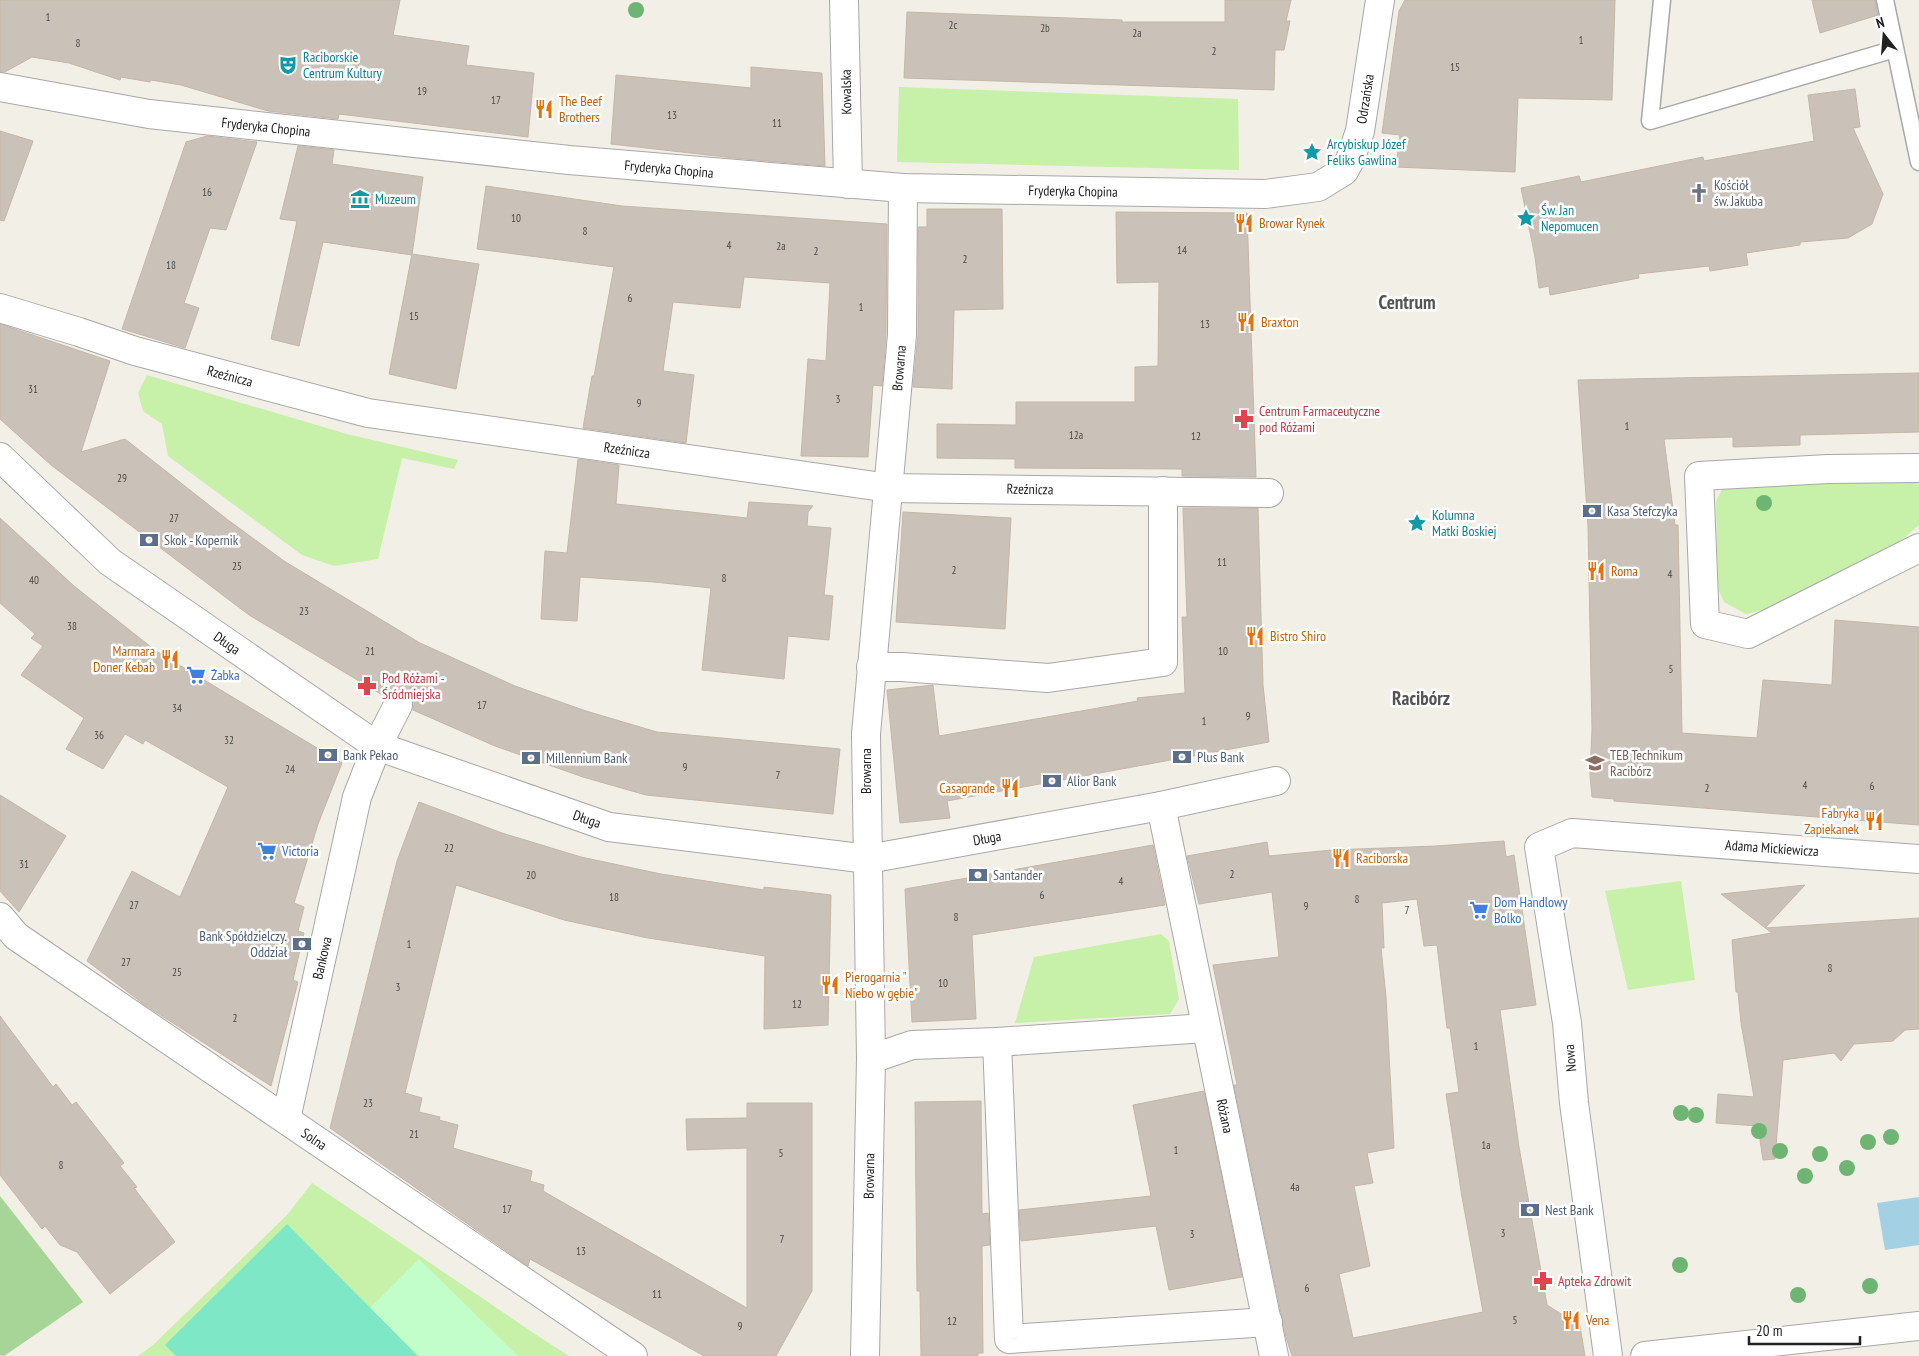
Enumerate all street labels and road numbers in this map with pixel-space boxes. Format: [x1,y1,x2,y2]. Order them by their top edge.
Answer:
street label: Kowalska [837,69,855,115]
street label: Odrzańska [1352,73,1378,125]
street label: Fryderyka Chopina [221,113,311,141]
street label: Fryderyka Chopina [624,156,714,182]
street label: Fryderyka Chopina [1028,181,1118,201]
street label: Browarna [888,344,910,392]
street label: Rzeźnicza [205,361,255,391]
street label: Rzeźnicza [603,438,651,462]
street label: Rzeźnicza [1007,480,1053,498]
street label: Długa [210,627,244,659]
street label: Browarna [857,748,875,794]
street label: Długa [571,806,603,832]
street label: Długa [971,827,1003,849]
street label: Adama Mickiewicza [1725,836,1819,860]
street label: Bankowa [308,935,336,981]
street label: Nowa [1560,1044,1580,1072]
street label: Różana [1213,1097,1237,1135]
street label: Solna [298,1124,330,1154]
street label: Browarna [860,1153,878,1199]

